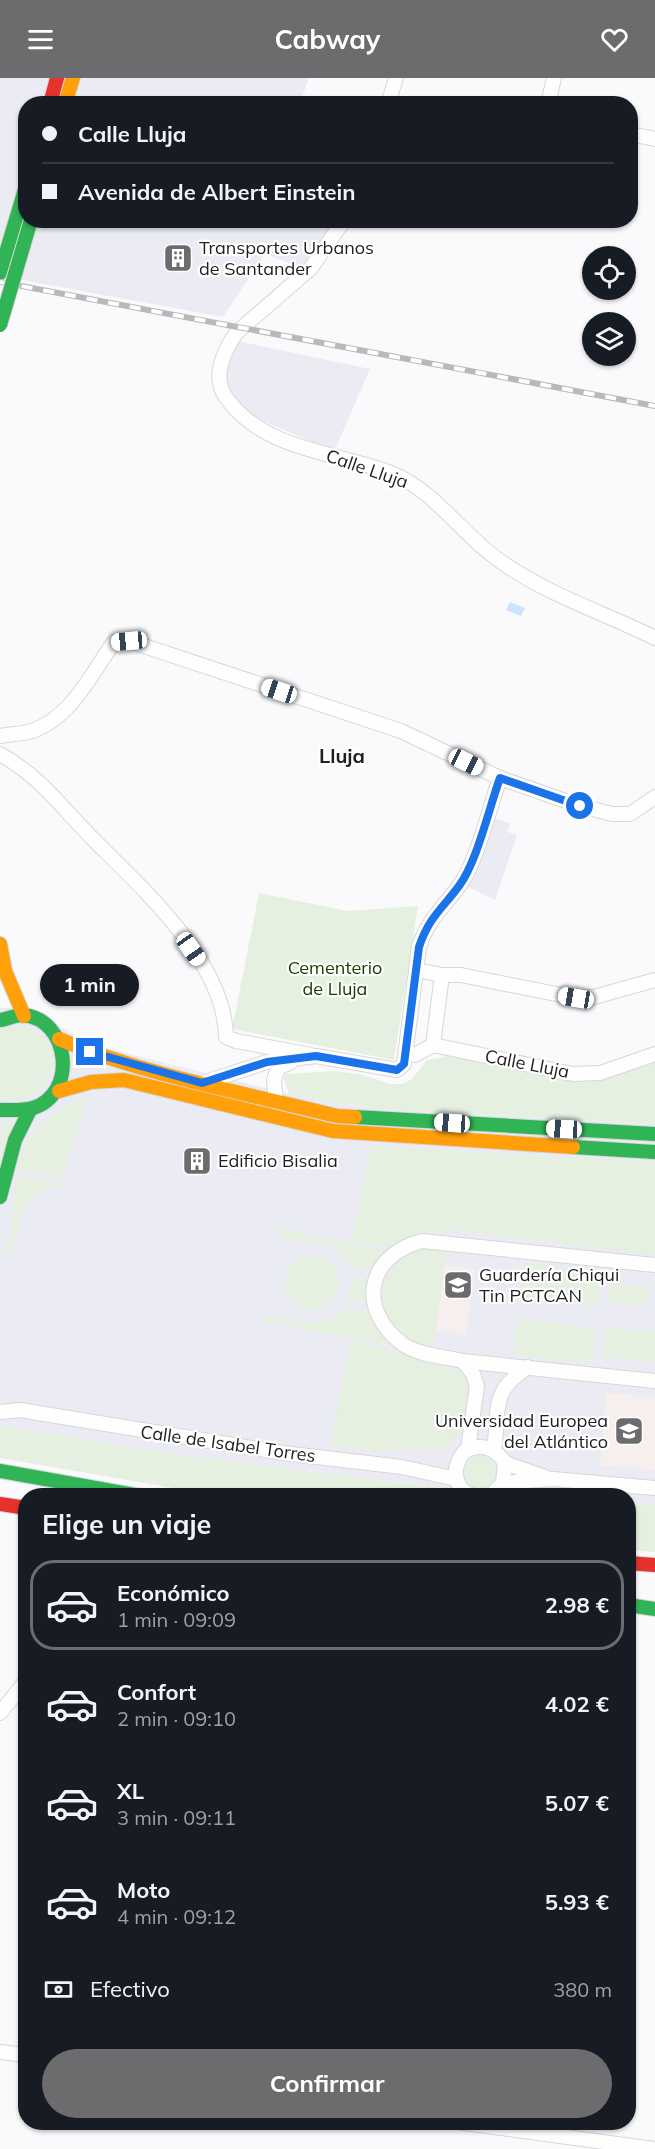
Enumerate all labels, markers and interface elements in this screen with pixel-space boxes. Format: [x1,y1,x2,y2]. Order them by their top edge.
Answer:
text: Cabway [274,22,381,56]
icon: menu [24,23,57,56]
icon: heart [598,23,631,56]
text: Calle Lluja [78,120,186,148]
text: Avenida de Albert Einstein [78,178,356,206]
place label: Transportes Urbanos de Santander [199,236,374,280]
building icon: Transportes Urbanos de Santander [162,242,194,274]
map controls [582,246,636,366]
button: locate [582,246,636,300]
button: layers [582,312,636,366]
street label: Calle Lluja [323,444,411,493]
car [110,630,148,652]
car [259,677,299,705]
district label: Lluja [319,743,365,768]
car [446,746,486,778]
route start [566,792,593,819]
car [173,929,209,969]
park label: Cementerio de Lluja [288,956,382,1000]
callout: 1 min [40,965,140,1007]
text: 1 min [63,972,116,997]
car [557,986,595,1010]
route end [76,1038,103,1065]
street label: Calle Lluja [483,1044,571,1083]
car [433,1113,471,1133]
car [546,1119,582,1139]
building icon: Edificio Bisalia [181,1145,213,1177]
place label: Edificio Bisalia [218,1149,338,1172]
place label: Guardería Chiqui Tin PCTCAN [479,1263,619,1307]
school or university icon: Guardería Chiqui Tin PCTCAN [442,1269,474,1301]
place label: Universidad Europea del Atlántico [435,1409,608,1453]
school or university icon: Universidad Europea del Atlántico [613,1415,645,1447]
street label: Calle de Isabel Torres [139,1420,317,1467]
text: Elige un viaje [42,1507,211,1541]
icon: car [45,1578,99,1632]
text: Económico [117,1579,230,1607]
text: 2.98 € [545,1591,609,1619]
text: 1 min · 09:09 [117,1607,236,1632]
icon: car [45,1677,99,1731]
text: Confort [117,1678,196,1706]
text: 4.02 € [545,1690,609,1718]
text: 2 min · 09:10 [117,1706,236,1731]
icon: car [45,1776,99,1830]
text: XL [117,1777,144,1805]
text: 5.07 € [545,1789,609,1817]
text: 3 min · 09:11 [117,1805,236,1830]
icon: car [45,1875,99,1929]
text: Moto [117,1876,170,1904]
text: 5.93 € [545,1888,609,1916]
text: 4 min · 09:12 [117,1904,236,1929]
icon: cash [42,1973,75,2006]
text: Efectivo [90,1975,170,2003]
text: 380 m [553,1977,612,2002]
button: Confirmar [42,2049,612,2118]

